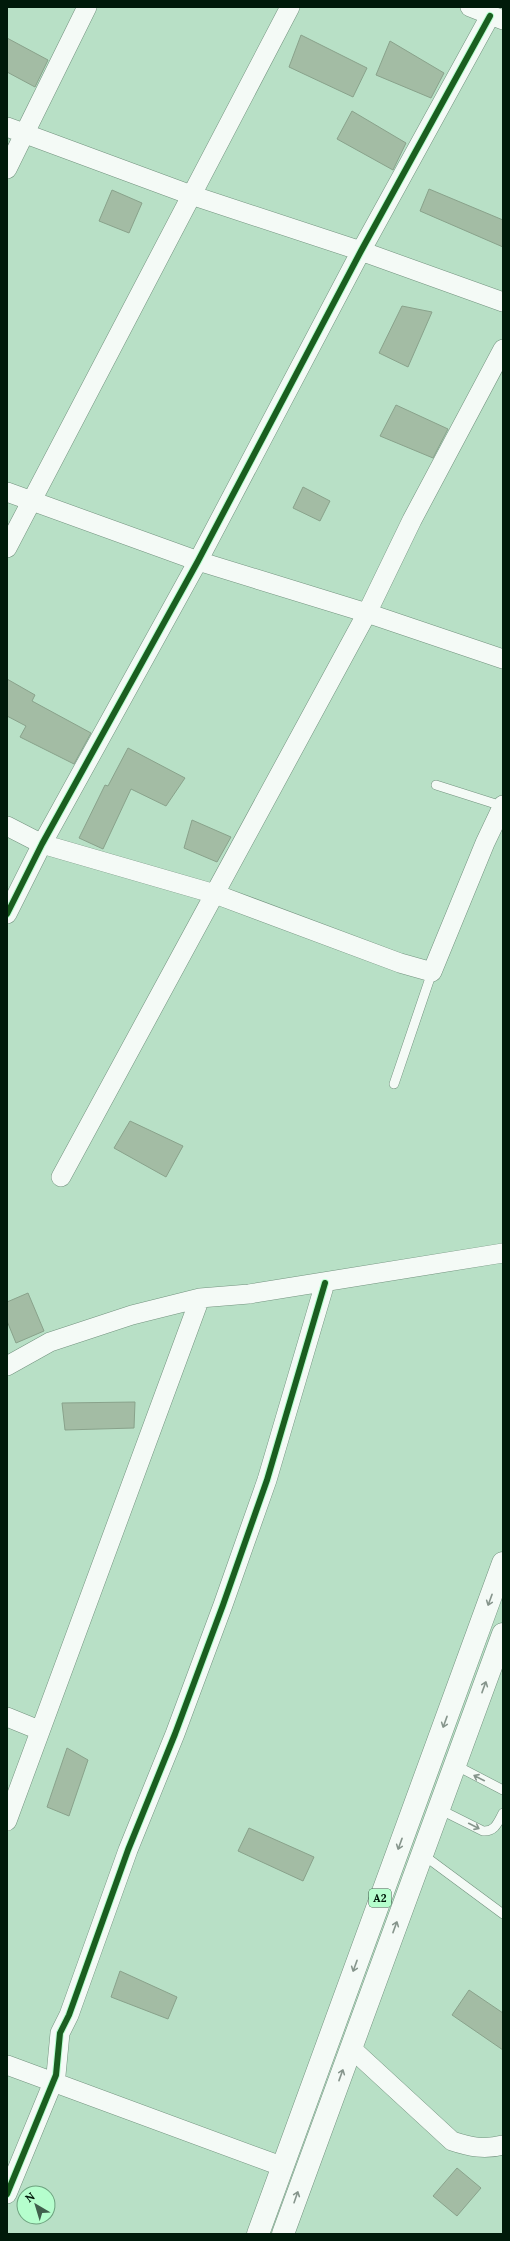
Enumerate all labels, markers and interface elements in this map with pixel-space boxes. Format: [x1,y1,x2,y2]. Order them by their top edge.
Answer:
one-way arrow [485,1593,493,1605]
one-way arrow [480,1681,488,1693]
one-way arrow [440,1715,448,1727]
one-way arrow [473,1774,485,1781]
one-way arrow [468,1823,480,1830]
one-way arrow [396,1837,403,1850]
road number: A2 [369,1889,391,1907]
one-way arrow [392,1921,400,1933]
one-way arrow [351,1960,359,1972]
one-way arrow [337,2070,345,2082]
north arrow [16,2185,56,2225]
text: N [22,2189,38,2205]
one-way arrow [293,2191,300,2204]

